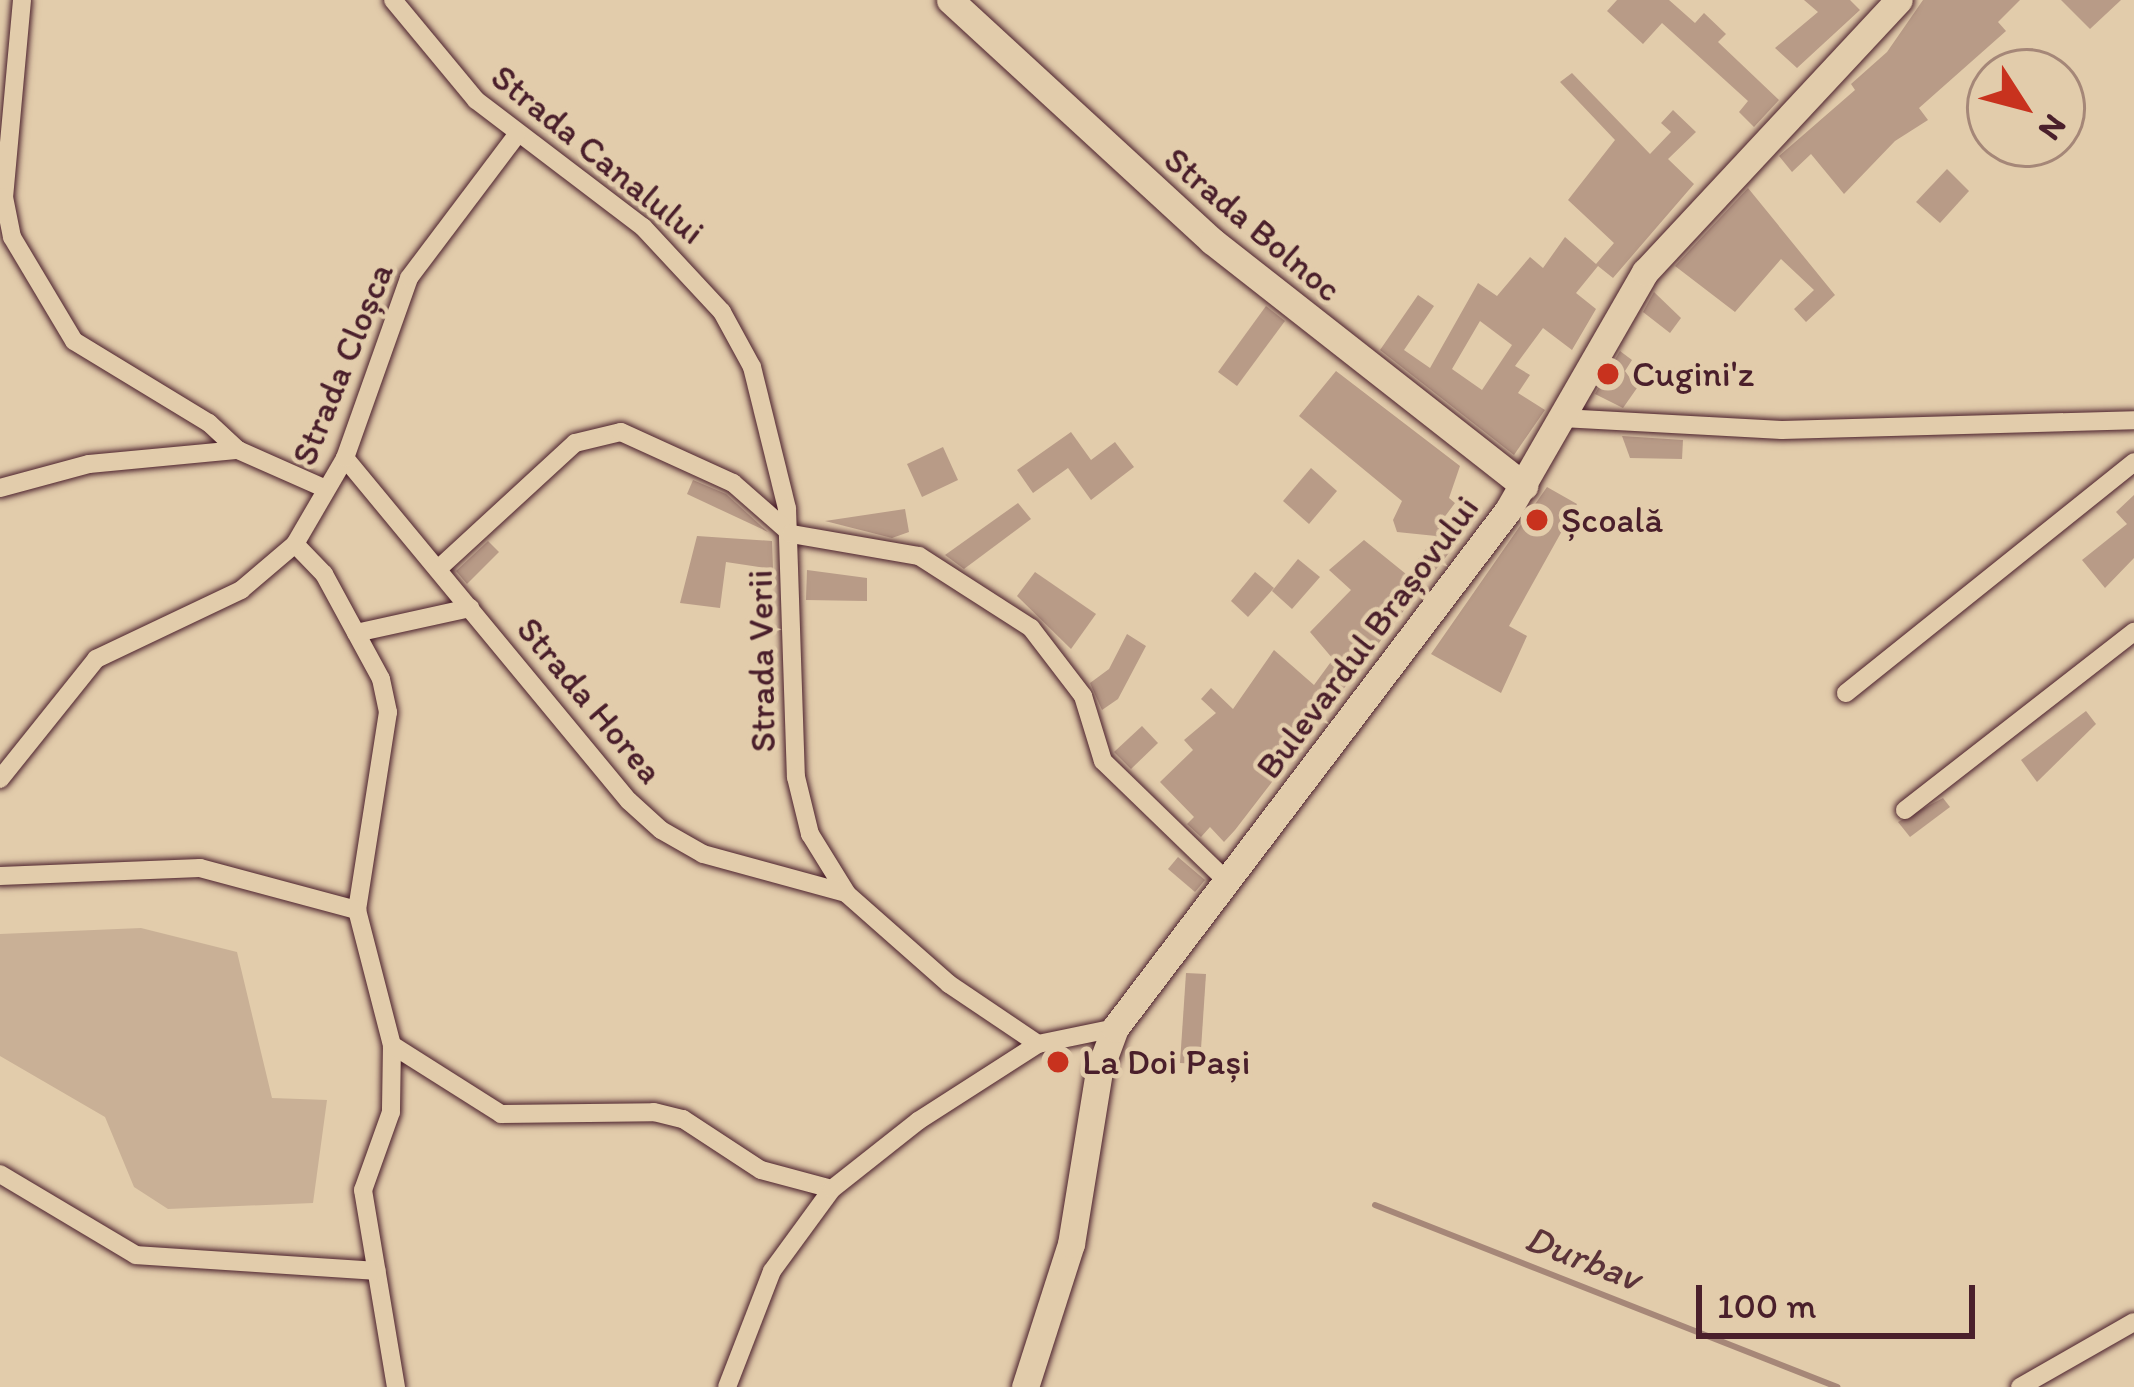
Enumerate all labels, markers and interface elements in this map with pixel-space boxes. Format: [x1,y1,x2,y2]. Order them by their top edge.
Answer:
north arrow [1966,48,2086,168]
street label: Strada Canalului [483,55,713,253]
text: N [2031,107,2075,148]
street label: Strada Bolnoc [1156,137,1350,311]
street label: Strada Cloșca [282,257,402,471]
place label: Cugini'z [1632,352,1754,396]
marker: Cugini'z [1595,361,1621,387]
street label: Bulevardul Brașovului [1246,486,1488,788]
place label: Școală [1561,498,1663,542]
marker: Școală [1524,507,1550,533]
street label: Strada Verii [738,570,784,752]
street label: Strada Horea [508,608,672,792]
place label: La Doi Pași [1082,1040,1250,1084]
marker: La Doi Pași [1045,1049,1071,1075]
water label: Durbav [1518,1215,1648,1301]
scale bar [1702,1261,1981,1335]
text: 100 m [1717,1284,1816,1327]

